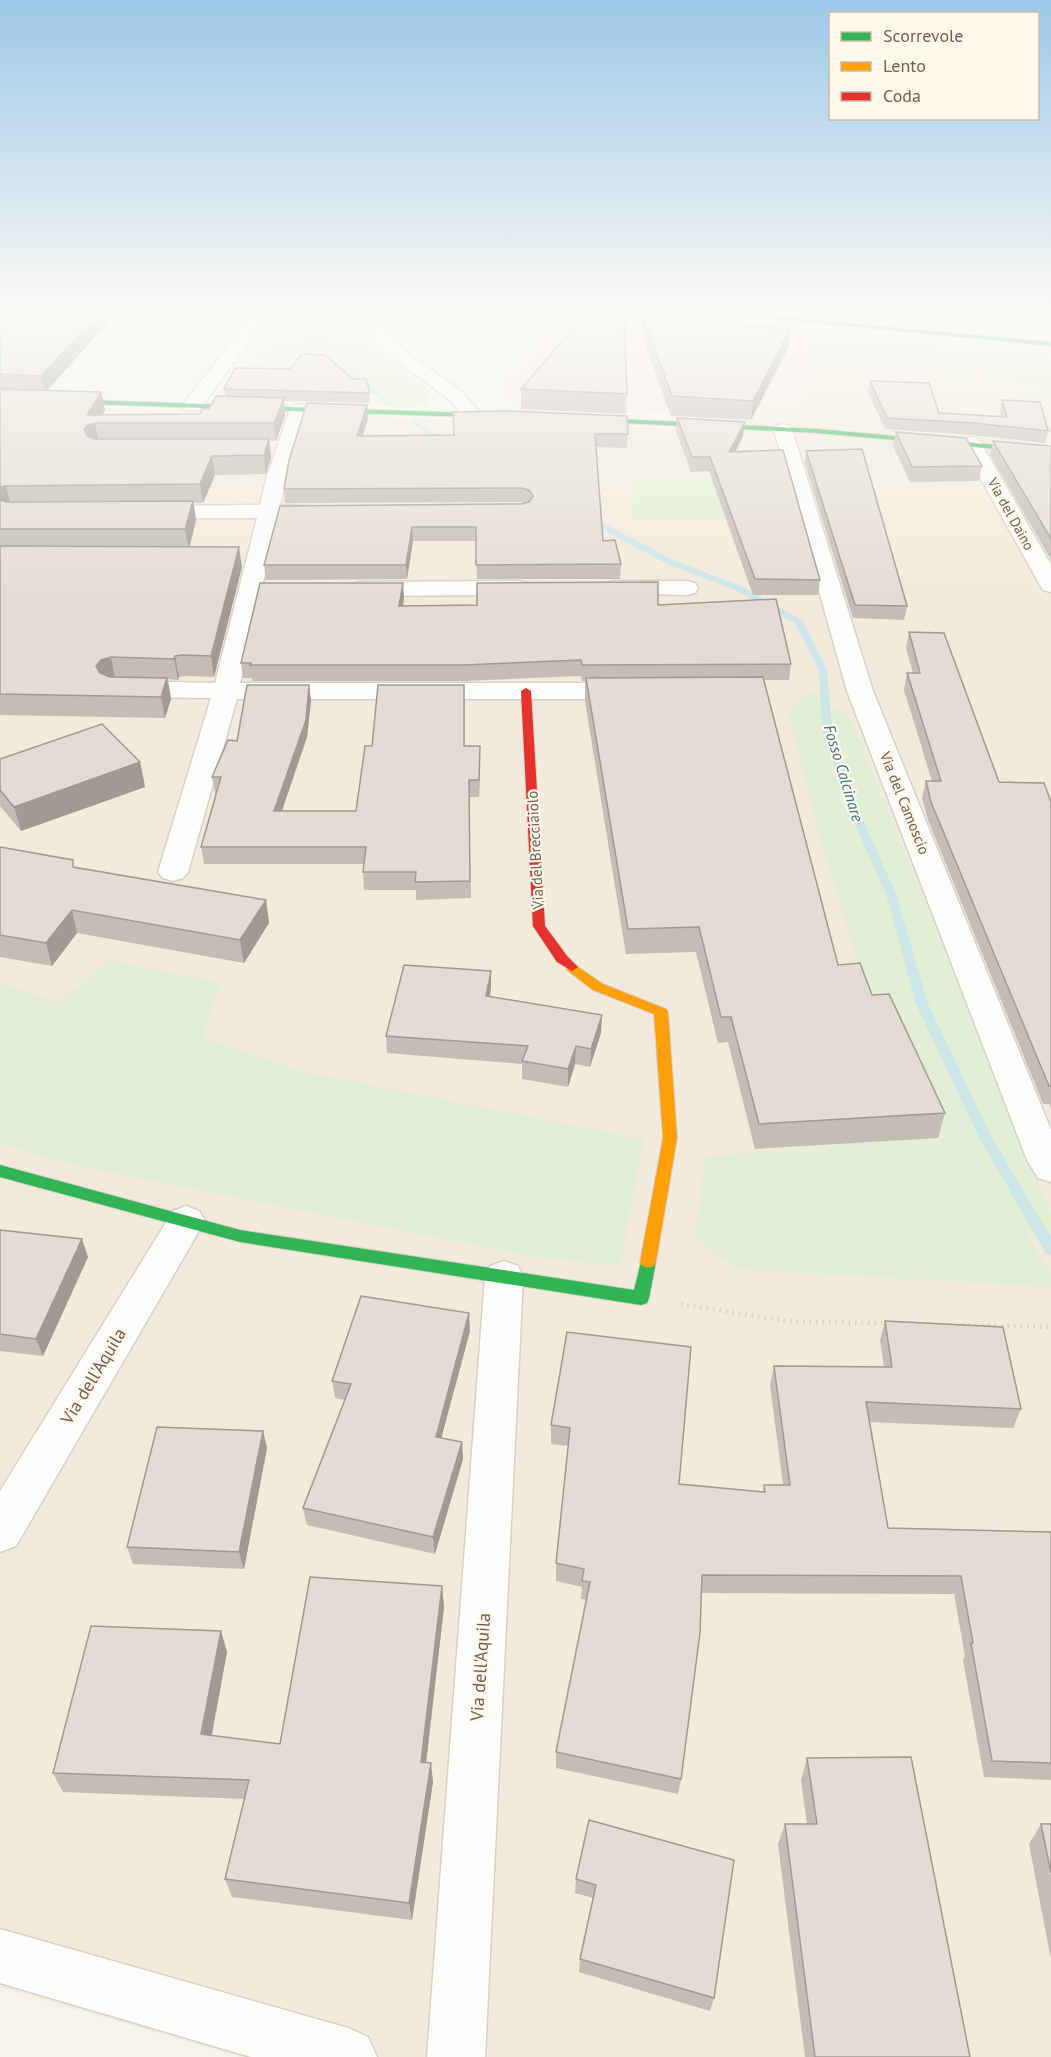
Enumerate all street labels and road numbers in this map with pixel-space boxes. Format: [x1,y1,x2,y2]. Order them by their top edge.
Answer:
street label: Via del Daino [983,474,1038,553]
street label: Via del Camoscio [875,748,934,857]
street label: Via del Brecciaiolo [522,790,548,911]
street label: Via dell'Aquila [55,1324,131,1429]
street label: Via dell'Aquila [465,1612,495,1723]

